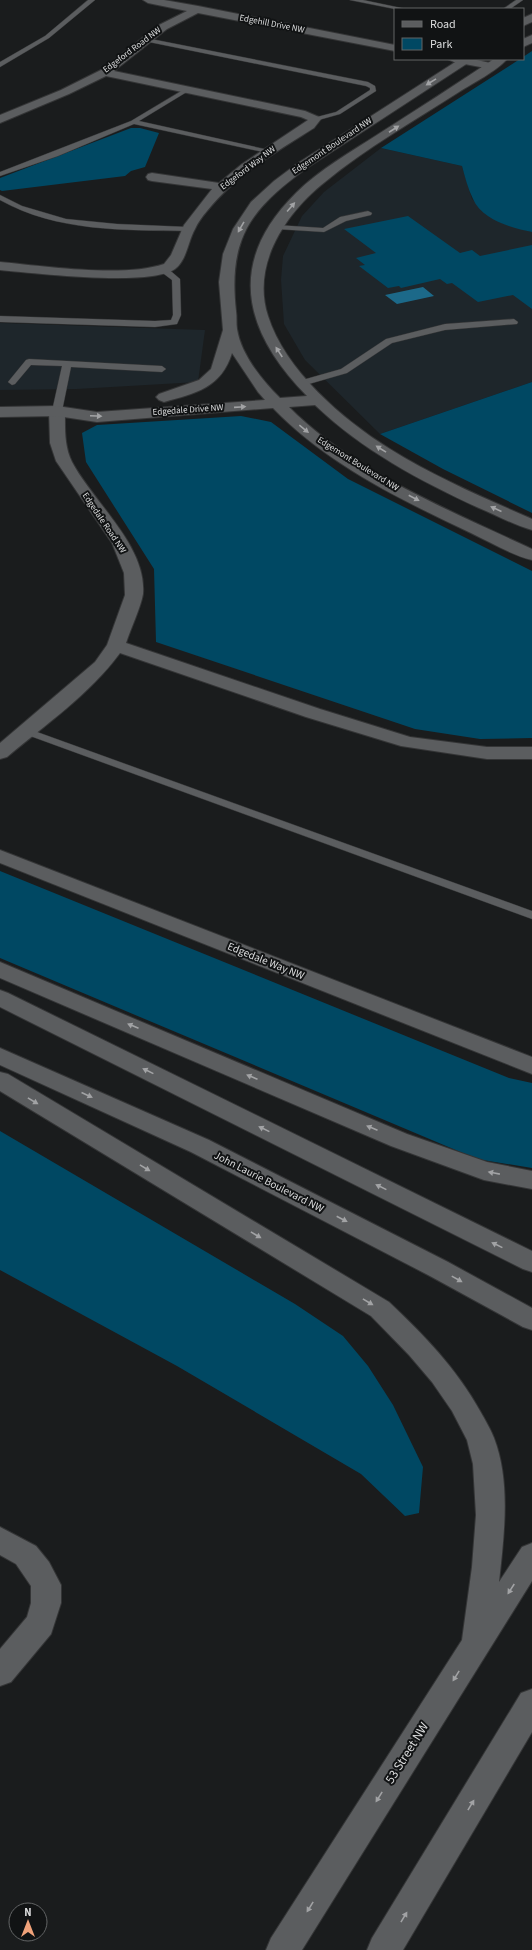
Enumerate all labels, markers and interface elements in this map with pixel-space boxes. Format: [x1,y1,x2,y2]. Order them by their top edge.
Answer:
legend [394,8,524,60]
street label: Edgehill Drive NW [238,11,306,37]
text: Road [430,16,456,33]
street label: Edgeford Road NW [100,24,164,76]
text: Park [430,36,452,53]
one-way arrow [426,78,437,85]
street label: Edgemont Boulevard NW [289,114,375,178]
one-way arrow [389,125,399,133]
street label: Edgeford Way NW [218,143,278,193]
one-way arrow [286,202,295,212]
one-way arrow [237,221,244,233]
one-way arrow [275,346,283,357]
street label: Edgedale Drive NW [152,401,224,419]
one-way arrow [234,403,246,410]
one-way arrow [90,413,103,419]
one-way arrow [299,424,310,433]
street label: Edgemont Boulevard NW [315,434,401,494]
one-way arrow [376,445,386,453]
street label: Edgedale Road NW [79,490,129,556]
one-way arrow [408,495,420,502]
one-way arrow [490,506,502,512]
street label: Edgedale Way NW [225,939,307,983]
one-way arrow [126,1022,138,1028]
one-way arrow [142,1068,153,1074]
one-way arrow [247,1074,258,1080]
one-way arrow [81,1093,93,1099]
one-way arrow [27,1097,39,1104]
one-way arrow [366,1125,377,1131]
one-way arrow [258,1126,270,1132]
street label: John Laurie Boulevard NW [211,1148,327,1216]
one-way arrow [139,1164,151,1171]
one-way arrow [488,1169,500,1175]
one-way arrow [375,1184,386,1190]
one-way arrow [336,1216,348,1223]
one-way arrow [250,1231,262,1238]
one-way arrow [491,1241,503,1248]
one-way arrow [452,1276,463,1283]
one-way arrow [362,1298,374,1305]
one-way arrow [507,1584,515,1594]
one-way arrow [453,1670,460,1681]
street label: 53 Street NW [381,1719,433,1787]
one-way arrow [376,1791,383,1803]
one-way arrow [467,1800,475,1810]
north arrow [8,1902,48,1942]
one-way arrow [306,1902,314,1912]
text: N [24,1905,32,1920]
one-way arrow [400,1912,408,1922]

